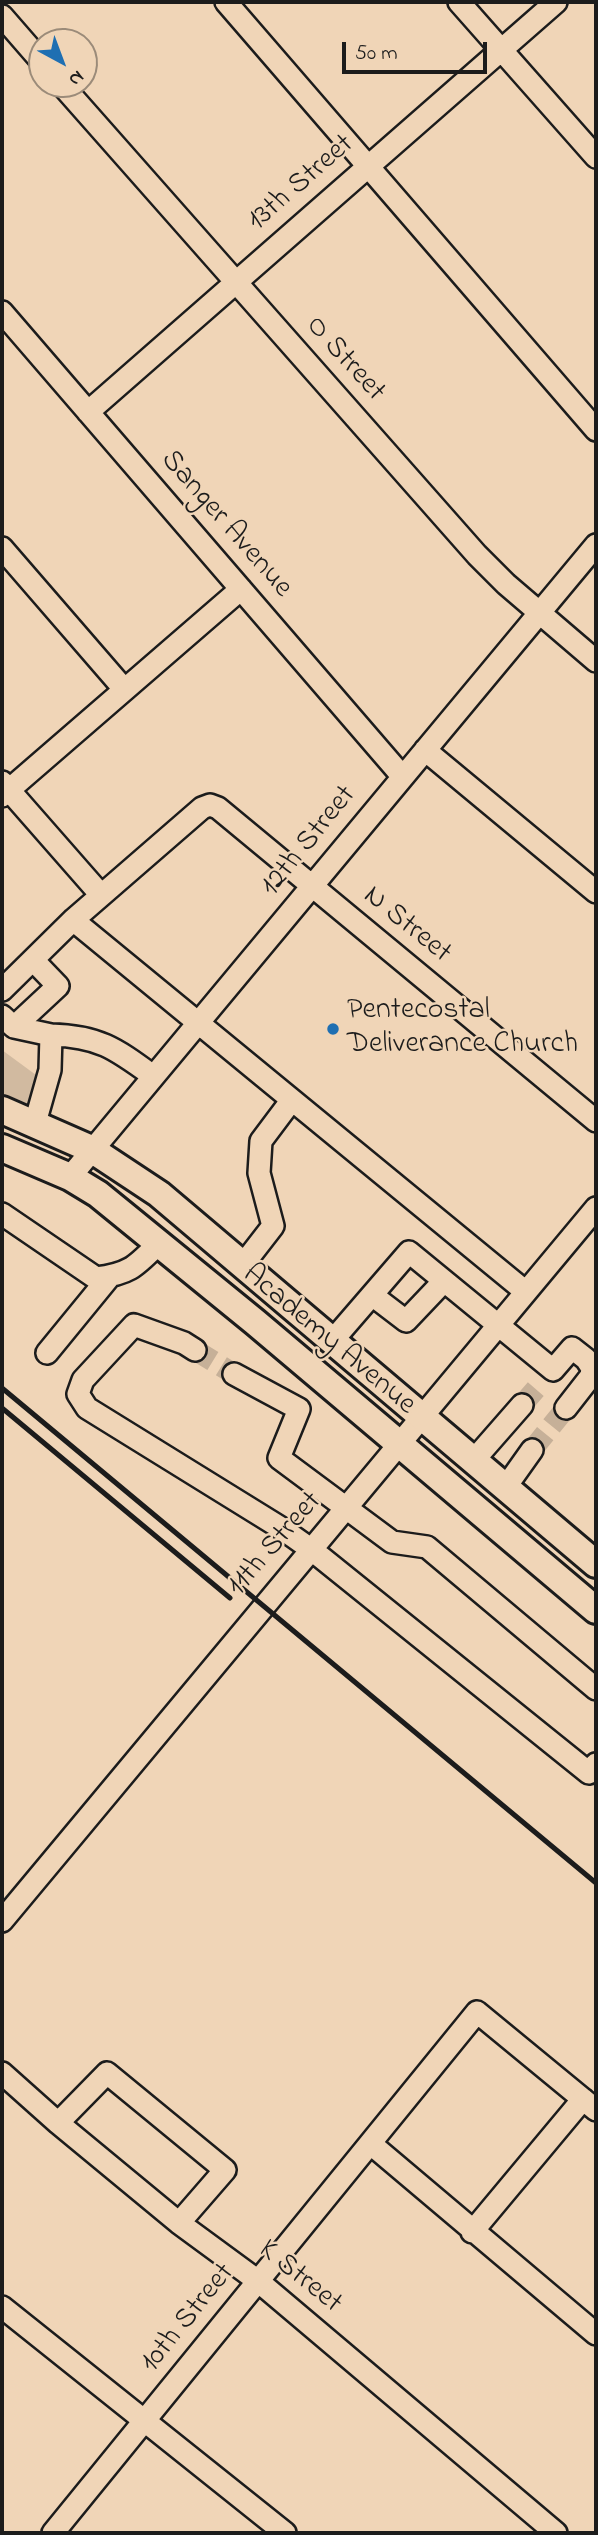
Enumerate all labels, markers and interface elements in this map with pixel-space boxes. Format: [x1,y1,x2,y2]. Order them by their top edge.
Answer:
north arrow [28,28,98,98]
scale bar [346,28,491,72]
text: 50 m [355,39,398,69]
text: N [62,63,89,92]
street label: 13th Street [241,128,363,240]
street label: O Street [296,310,392,410]
street label: Sanger Avenue [151,444,299,606]
street label: 12th Street [255,779,365,905]
street label: N Street [355,879,457,973]
place label: Pentecostal Deliverance Church [347,994,578,1064]
marker: Pentecostal Deliverance Church [325,1021,341,1037]
street label: Academy Avenue [234,1258,422,1424]
street label: 11th Street [221,1485,331,1605]
street label: K Street [250,2233,348,2323]
street label: 10th Street [134,2257,244,2381]

